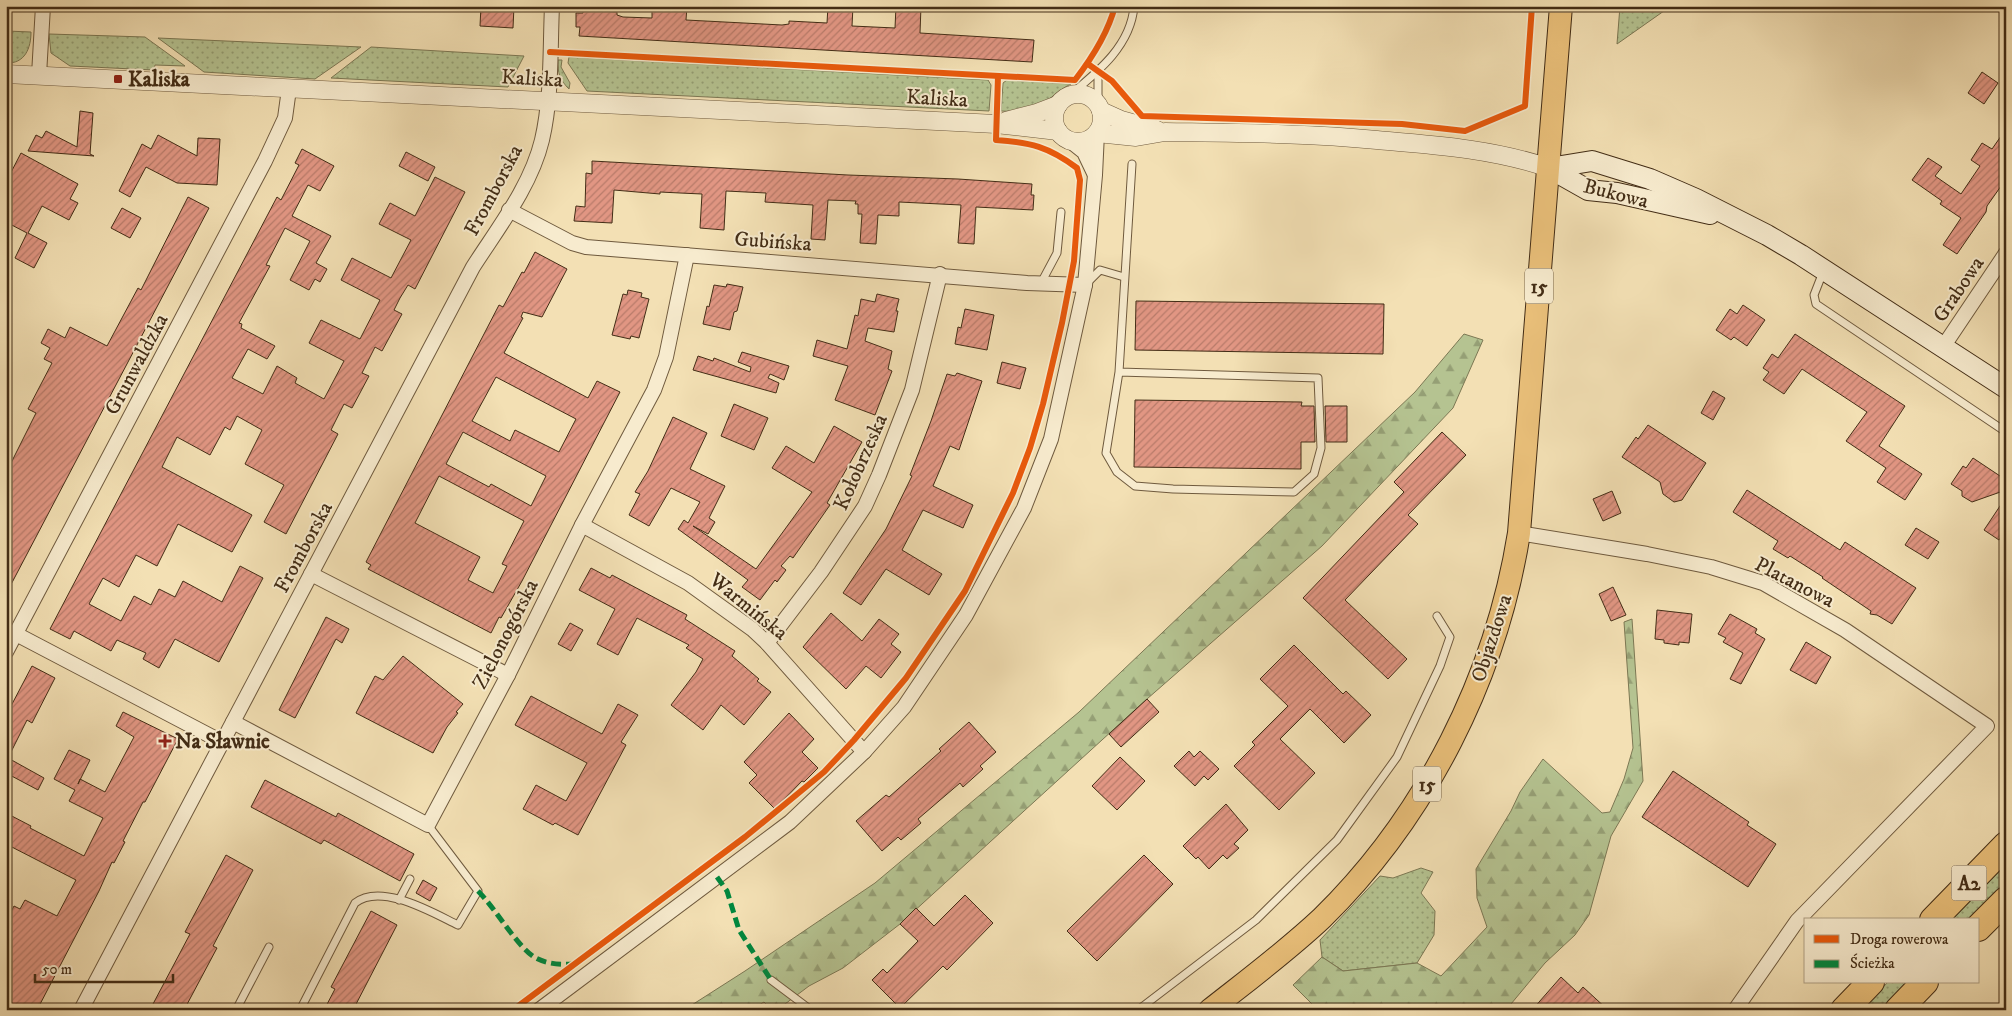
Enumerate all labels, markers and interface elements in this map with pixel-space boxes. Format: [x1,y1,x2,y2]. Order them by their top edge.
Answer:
street label: Kaliska [500,64,564,94]
place label: Kaliska [128,67,191,93]
marker: Kaliska [112,73,124,85]
street label: Kaliska [905,84,969,114]
street label: Fromborska [459,140,529,241]
street label: Bukowa [1581,173,1651,215]
street label: Gubińska [733,226,813,258]
street label: Grabowa [1927,252,1990,327]
road number: 15 [1525,268,1553,304]
street label: Grunwaldzka [99,309,174,420]
street label: Kołobrzeska [828,410,894,515]
street label: Fromborska [269,497,339,598]
street label: Platanowa [1750,552,1839,614]
street label: Warmińska [703,567,793,646]
street label: Zielonogórska [467,575,545,694]
street label: Objazdowa [1466,591,1518,686]
place label: Na Sławnie [175,729,270,755]
marker: Na Sławnie [159,735,171,747]
road number: 15 [1413,766,1441,802]
road number: A2 [1952,866,1986,900]
legend [1804,918,1980,984]
text: Droga rowerowa [1850,930,1949,949]
scale bar [35,951,172,983]
text: Ścieżka [1850,953,1895,973]
text: 50 m [42,960,72,979]

